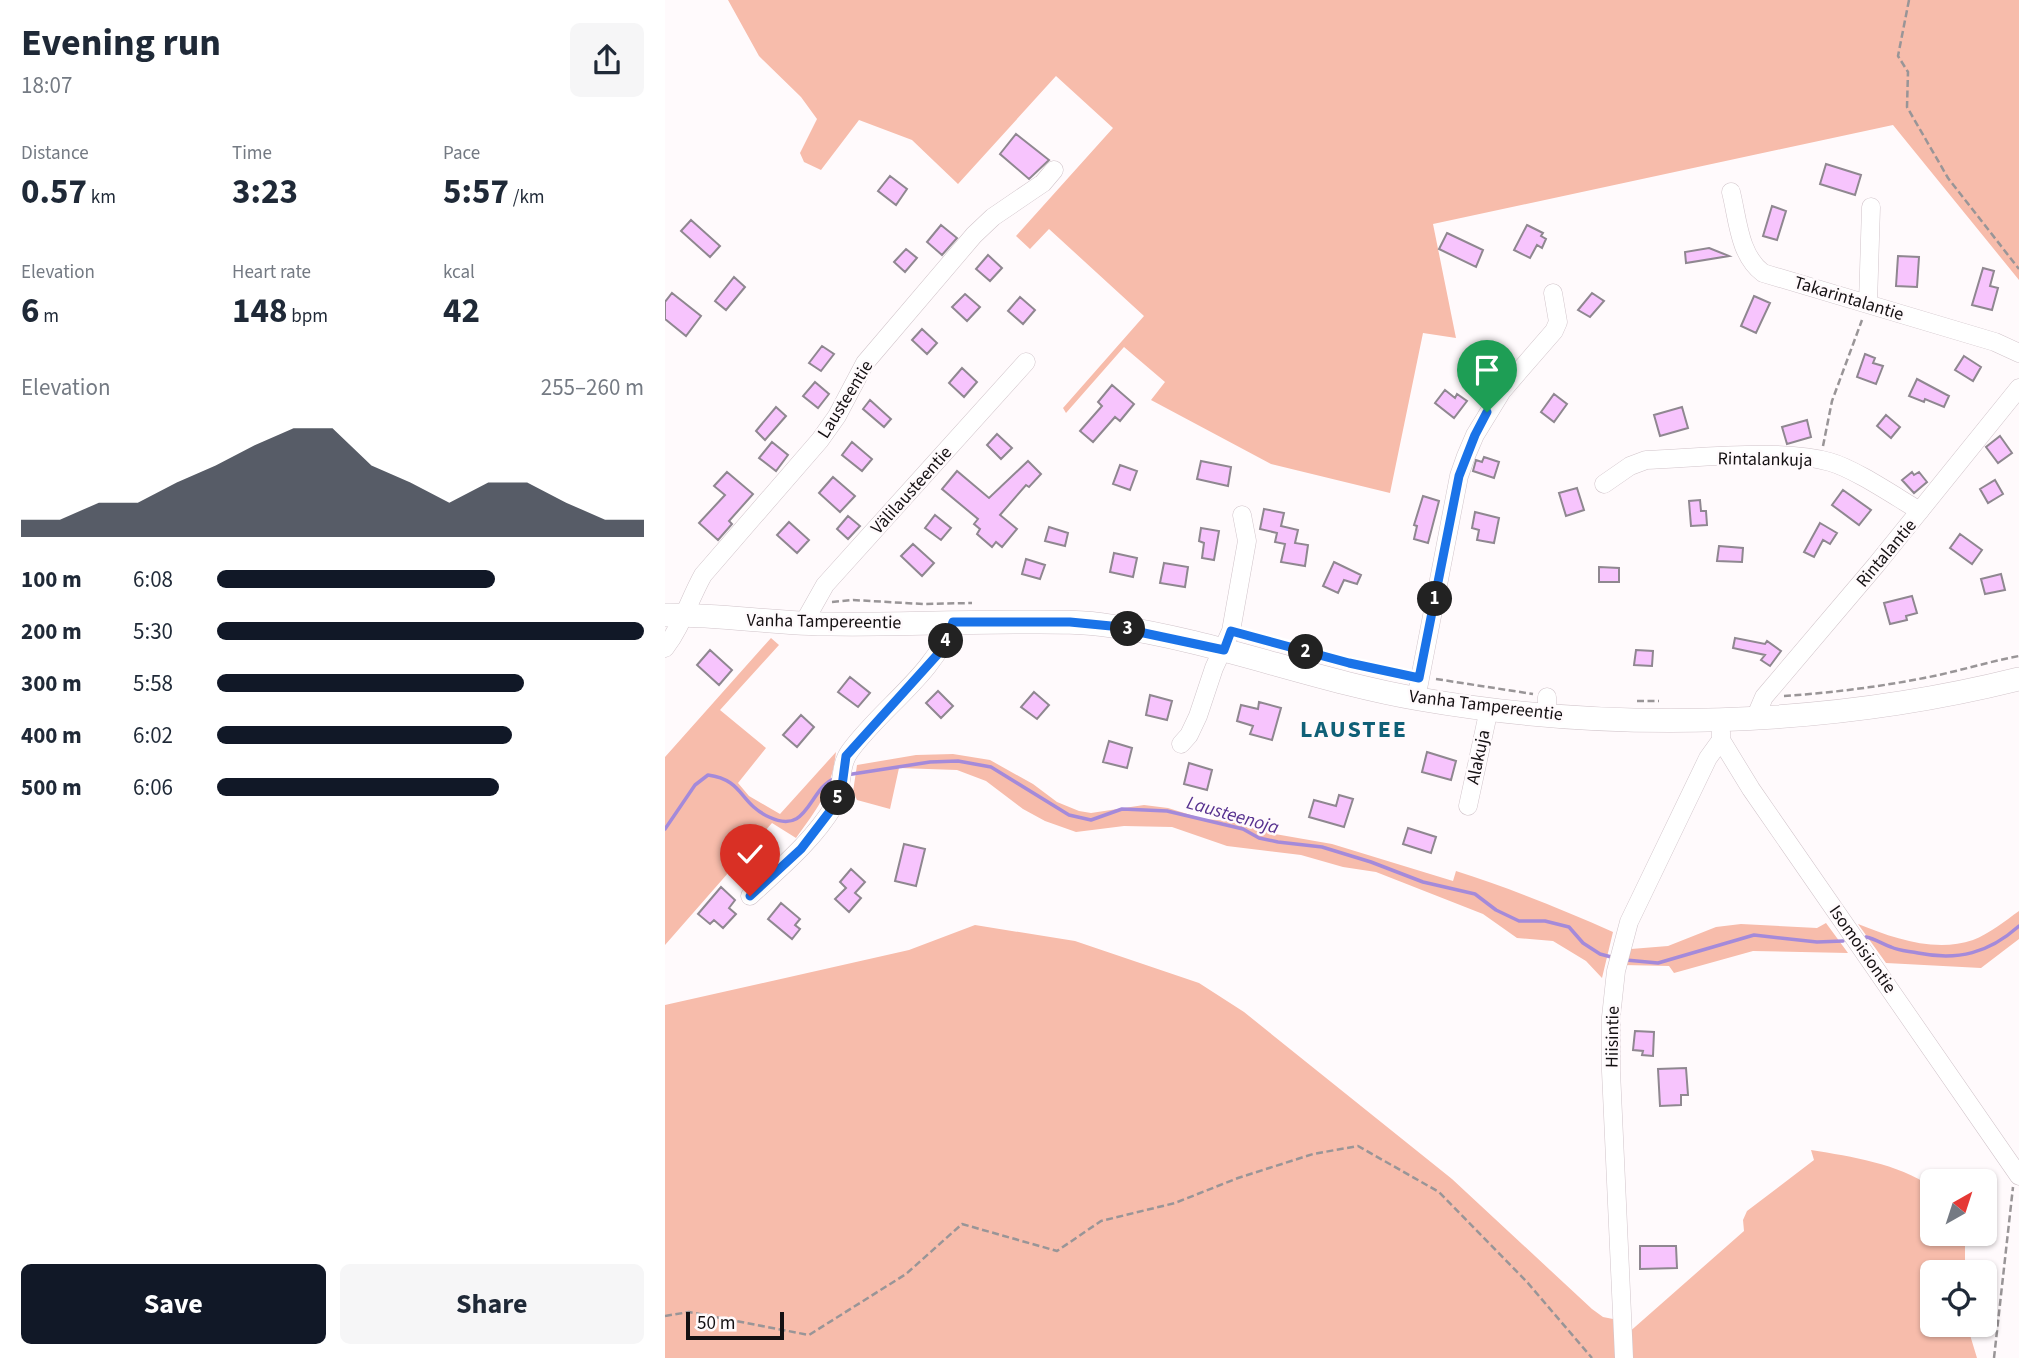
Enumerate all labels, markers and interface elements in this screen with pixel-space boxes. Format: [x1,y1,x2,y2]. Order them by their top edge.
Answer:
text: Evening run [21,16,221,70]
button: share [570,23,644,97]
text: 18:07 [21,69,72,102]
text: Distance [21,140,89,167]
text: Time [232,140,272,167]
text: Pace [443,140,480,167]
text: 0.57 [21,167,87,217]
text: 3:23 [232,167,298,217]
text: 5:57 [443,167,509,217]
text: km [87,184,116,211]
text: /km [509,184,545,211]
text: Elevation [21,259,95,286]
text: Heart rate [232,259,311,286]
text: kcal [443,259,475,286]
street label: Takarintalantie [1791,270,1907,327]
text: 6 [21,286,39,336]
text: 148 [232,286,287,336]
text: 42 [443,286,480,336]
text: m [39,303,59,330]
text: bpm [287,303,328,330]
pin [1457,340,1517,412]
icon: arrive [1468,351,1506,389]
street label: Lausteentie [812,355,879,443]
text: Elevation [21,371,111,404]
text: 255–260 m [541,371,644,404]
street label: Välilausteentie [865,441,958,540]
street label: Rintalankuja [1717,446,1813,473]
street label: Rintalantie [1850,514,1922,593]
text: 100 m [21,563,82,596]
text: 6:08 [133,563,173,596]
pin: 1 [1417,582,1453,616]
text: 1 [1429,585,1440,612]
street label: Vanha Tampereentie [746,608,902,635]
pin: 3 [1111,612,1145,646]
text: 200 m [21,615,82,648]
text: 5:30 [133,615,173,648]
text: 3 [1122,615,1133,642]
pin: 4 [929,624,963,658]
text: 4 [940,627,951,654]
pin: 2 [1289,634,1323,670]
text: 2 [1300,638,1311,665]
text: 300 m [21,667,82,700]
text: 5:58 [133,667,173,700]
street label: Vanha Tampereentie [1408,684,1564,727]
district label: LAUSTEE [1300,712,1408,747]
text: 400 m [21,719,82,752]
text: 6:02 [133,719,173,752]
street label: Alakuja [1461,727,1496,787]
text: 500 m [21,771,82,804]
text: 6:06 [133,771,173,804]
pin: 5 [821,780,855,816]
text: 5 [832,784,843,811]
water label: Lausteenoja [1183,789,1282,841]
pin [720,824,780,896]
icon: check [731,835,769,873]
street label: Isomoisiontie [1823,900,1902,998]
street label: Hiisintie [1599,1006,1626,1068]
north arrow [1920,1169,1997,1246]
map controls [1920,1169,1997,1337]
button: locate [1920,1260,1997,1337]
button: Save [21,1264,326,1344]
button: Share [340,1264,644,1344]
scale bar [686,1309,784,1341]
text: 50 m [697,1310,735,1337]

